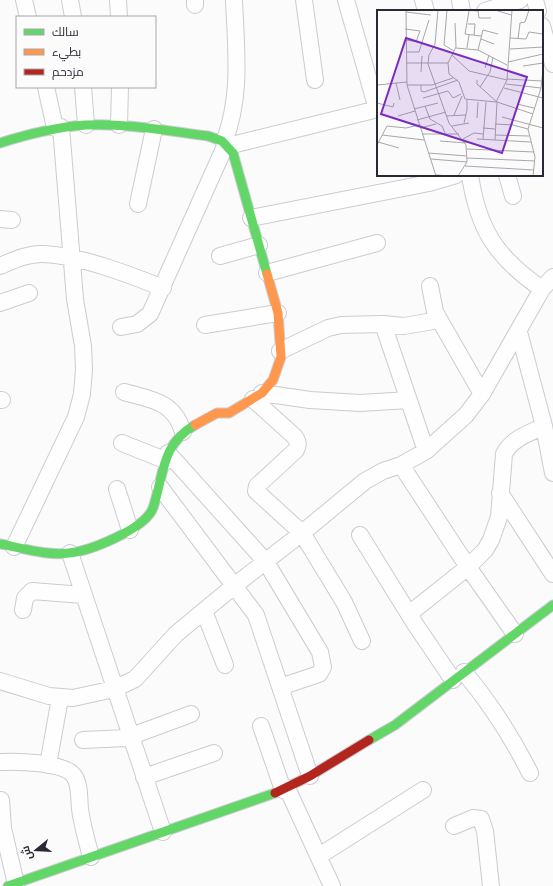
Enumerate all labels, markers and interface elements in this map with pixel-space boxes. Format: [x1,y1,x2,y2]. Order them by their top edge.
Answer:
inset map [377,10,543,176]
legend [16,16,156,88]
text: سالك [52,23,79,40]
text: بطيء [52,43,81,62]
text: مزدحم [52,63,84,80]
north arrow [16,830,56,870]
text: ش [17,844,35,862]

